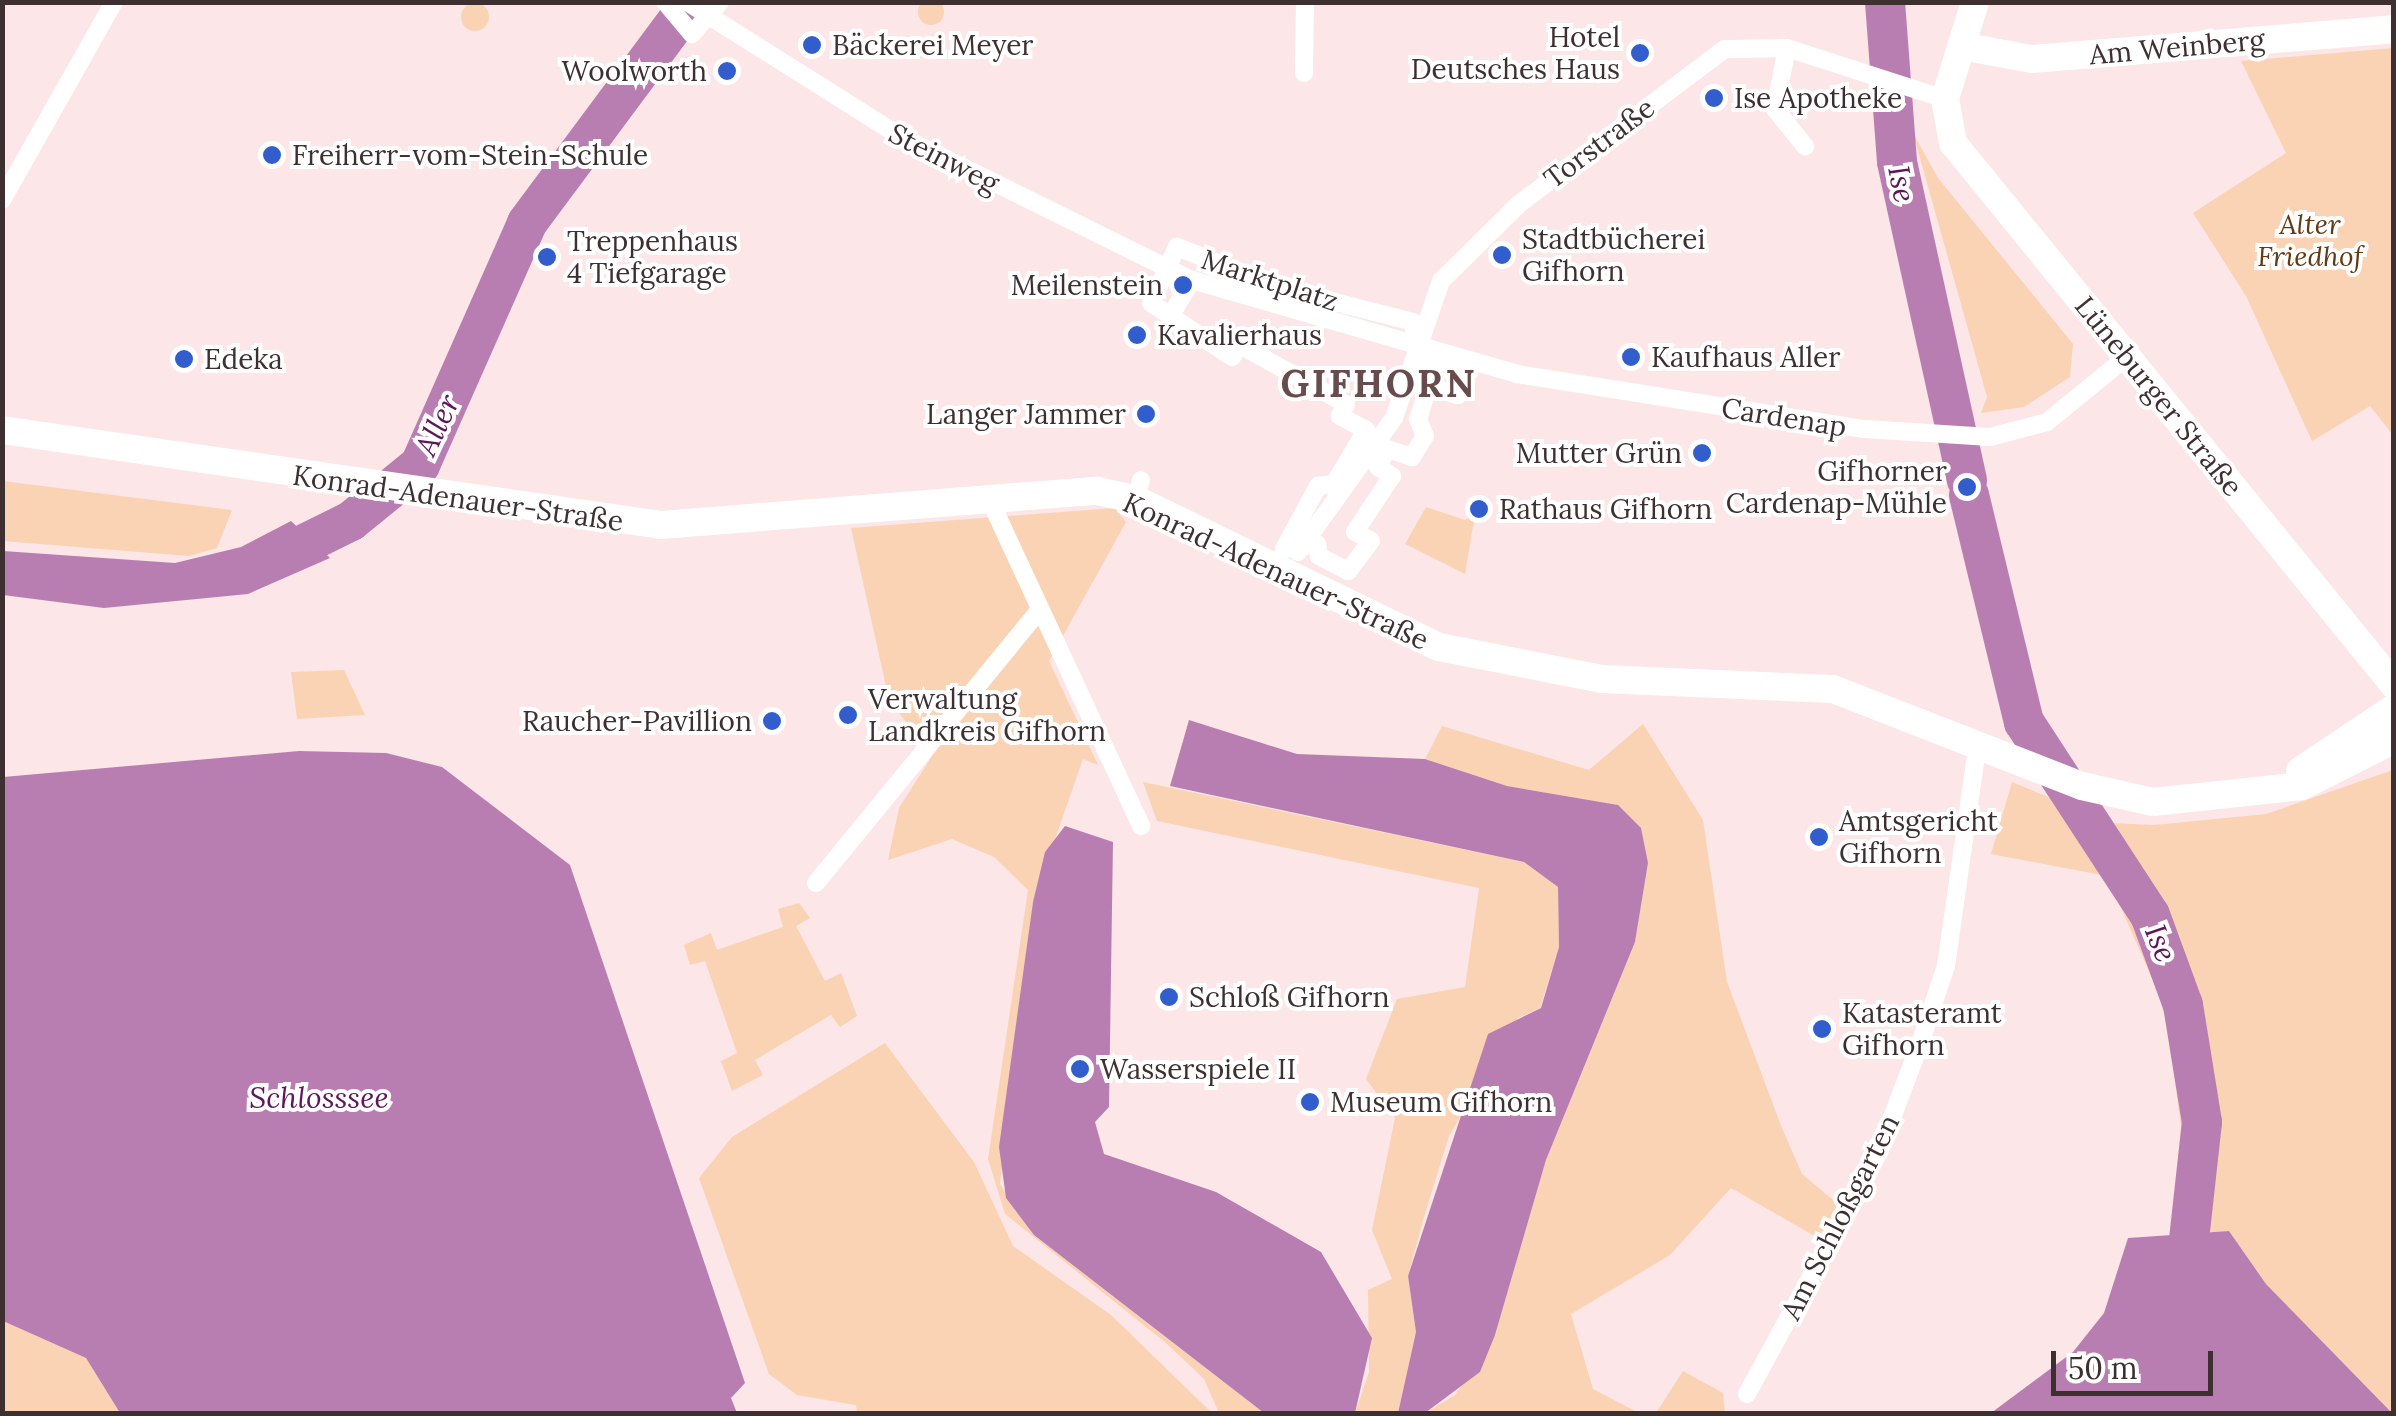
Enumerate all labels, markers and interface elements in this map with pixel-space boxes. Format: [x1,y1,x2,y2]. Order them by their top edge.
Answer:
place label: Hotel Deutsches Haus [1411,20,1620,86]
street label: Am Weinberg [2088,23,2266,71]
place label: Bäckerei Meyer [832,28,1033,62]
marker: Bäckerei Meyer [801,34,823,56]
marker: Hotel Deutsches Haus [1629,42,1651,64]
place label: Woolworth [562,54,707,88]
marker: Woolworth [716,60,738,82]
place label: Ise Apotheke [1734,81,1902,115]
marker: Ise Apotheke [1703,87,1725,109]
street label: Torstraße [1537,91,1661,195]
street label: Steinweg [883,116,1005,200]
place label: Freiherr-vom-Stein-Schule [292,138,648,172]
marker: Freiherr-vom-Stein-Schule [261,144,283,166]
water label: Ise [1881,162,1923,206]
park label: Alter Friedhof [2257,207,2363,273]
place label: Stadtbücherei Gifhorn [1522,222,1705,288]
place label: Treppenhaus 4 Tiefgarage [567,224,738,290]
street label: Marktplatz [1197,242,1343,318]
marker: Stadtbücherei Gifhorn [1491,244,1513,266]
marker: Treppenhaus 4 Tiefgarage [536,246,558,268]
place label: Meilenstein [1011,268,1163,302]
marker: Meilenstein [1172,274,1194,296]
street label: Lüneburger Straße [2068,289,2250,503]
place label: Kavalierhaus [1157,318,1322,352]
marker: Kavalierhaus [1126,324,1148,346]
place label: Kaufhaus Aller [1651,340,1840,374]
place label: Edeka [204,342,283,376]
marker: Kaufhaus Aller [1620,346,1642,368]
marker: Edeka [173,348,195,370]
district label: GIFHORN [1281,361,1477,407]
water label: Aller [407,389,467,461]
street label: Cardenap [1719,391,1849,443]
place label: Langer Jammer [926,397,1126,431]
marker: Langer Jammer [1135,403,1157,425]
place label: Mutter Grün [1516,436,1682,470]
marker: Mutter Grün [1691,442,1713,464]
place label: Gifhorner Cardenap-Mühle [1726,454,1947,520]
street label: Konrad-Adenauer-Straße [291,458,625,538]
marker: Gifhorner Cardenap-Mühle [1956,476,1978,498]
street label: Konrad-Adenauer-Straße [1118,485,1434,657]
place label: Rathaus Gifhorn [1499,492,1712,526]
marker: Rathaus Gifhorn [1468,498,1490,520]
place label: Verwaltung Landkreis Gifhorn [868,682,1106,748]
place label: Raucher-Pavillion [522,704,752,738]
marker: Verwaltung Landkreis Gifhorn [837,704,859,726]
marker: Raucher-Pavillion [761,710,783,732]
place label: Amtsgericht Gifhorn [1839,804,1998,870]
marker: Amtsgericht Gifhorn [1808,826,1830,848]
water label: Ise [2137,919,2185,967]
place label: Schloß Gifhorn [1189,980,1389,1014]
marker: Schloß Gifhorn [1158,986,1180,1008]
place label: Katasteramt Gifhorn [1842,996,2002,1062]
marker: Katasteramt Gifhorn [1811,1018,1833,1040]
place label: Wasserspiele II [1100,1052,1296,1086]
marker: Wasserspiele II [1069,1058,1091,1080]
water label: Schlosssee [249,1079,389,1115]
place label: Museum Gifhorn [1330,1085,1552,1119]
marker: Museum Gifhorn [1299,1091,1321,1113]
street label: Am Schloßgarten [1774,1109,1906,1325]
scale bar [2056,1331,2218,1393]
text: 50 m [2068,1349,2138,1387]

